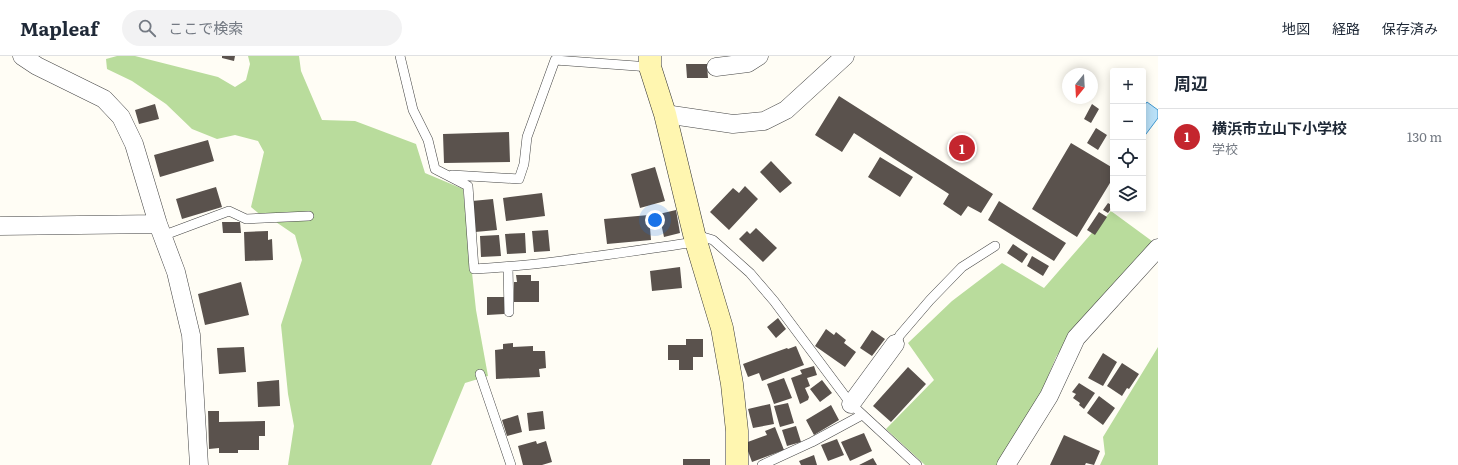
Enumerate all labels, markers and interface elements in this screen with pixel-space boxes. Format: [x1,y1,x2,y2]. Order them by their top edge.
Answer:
search box [122,10,402,46]
text: Mapleaf [20,14,98,42]
text: ここで検索 [168,16,243,39]
icon: search [136,17,158,39]
text: 地図 [1282,18,1310,38]
text: 経路 [1332,18,1360,38]
text: 保存済み [1382,18,1438,38]
north arrow [1062,68,1098,104]
map controls [1110,68,1146,212]
button: + [1110,68,1146,104]
text: 周辺 [1174,70,1208,95]
button: − [1110,104,1146,140]
text: 横浜市立山下小学校 [1212,116,1347,139]
text: 1 [1184,127,1190,146]
text: 130 m [1407,127,1442,146]
pin: 1 [949,133,975,163]
text: 学校 [1212,139,1238,158]
button: locate [1110,140,1146,176]
button: layers [1110,176,1146,212]
your location [645,210,665,230]

